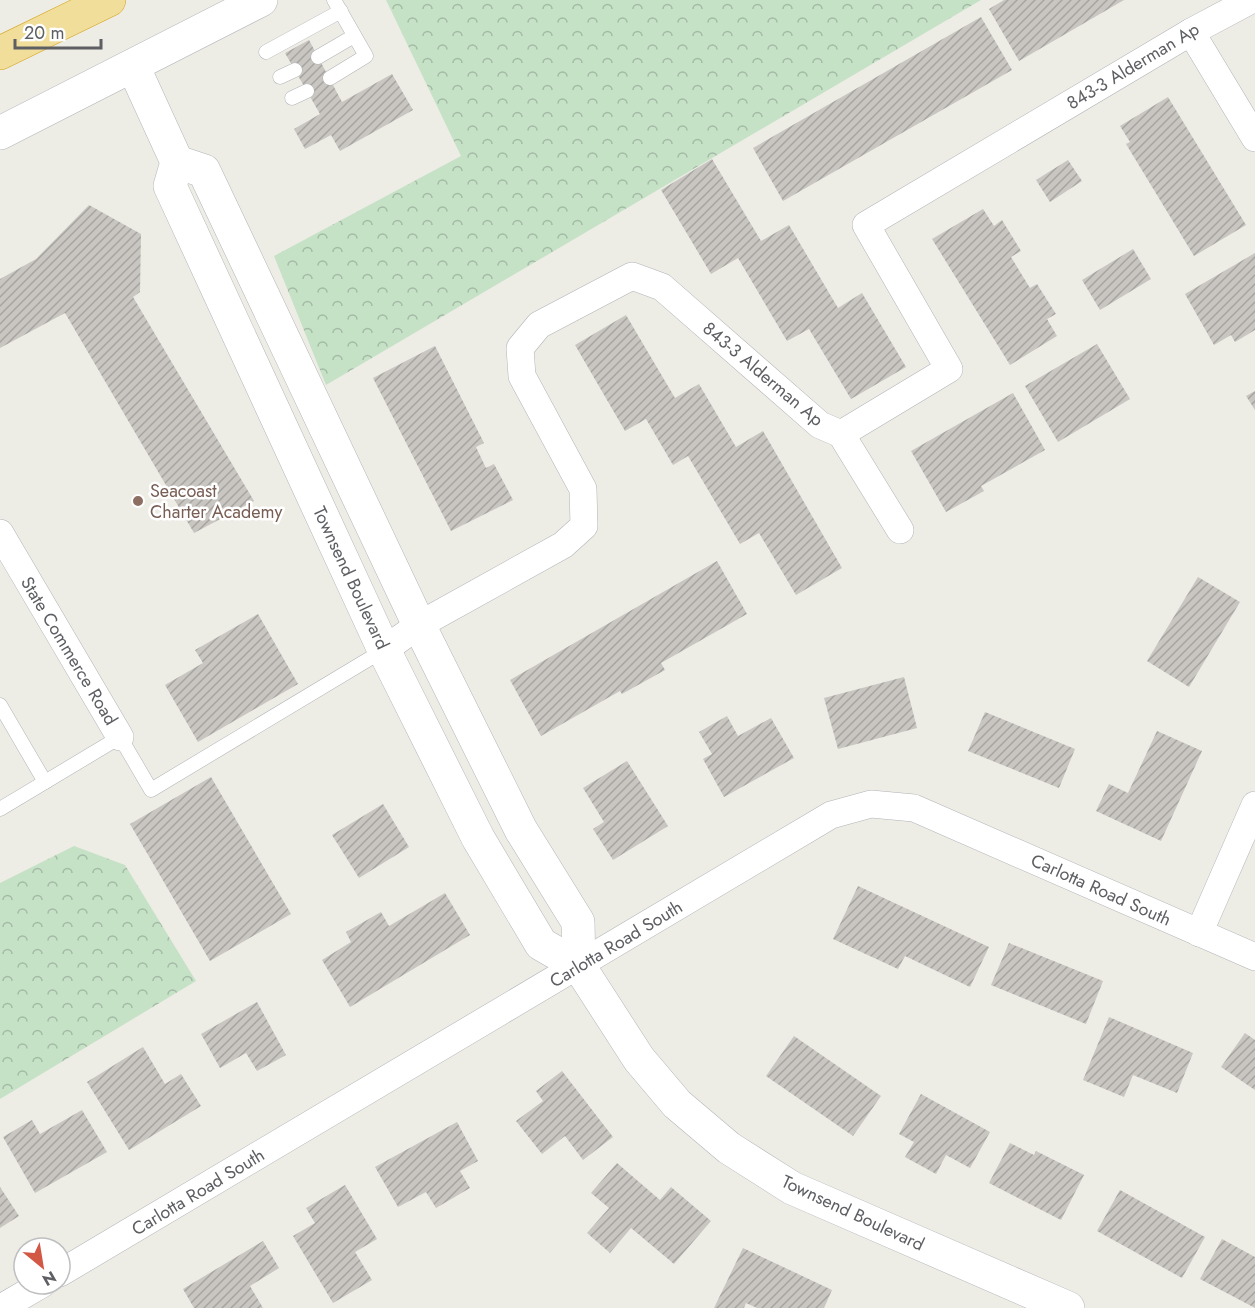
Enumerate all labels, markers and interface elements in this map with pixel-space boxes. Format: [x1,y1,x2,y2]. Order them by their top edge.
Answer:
scale bar [15,12,100,50]
street label: 843-3 Alderman Ap [1062,16,1204,116]
text: 20 m [24,20,64,46]
street label: 843-3 Alderman Ap [697,316,829,432]
place label: Seacoast Charter Academy [150,478,282,525]
marker: Seacoast Charter Academy [131,494,145,508]
street label: Townsend Boulevard [306,502,396,654]
street label: State Commerce Road [14,572,124,730]
street label: Carlotta Road South [1027,847,1175,933]
street label: Carlotta Road South [545,894,687,994]
street label: Carlotta Road South [127,1142,269,1242]
street label: Townsend Boulevard [777,1168,929,1258]
north arrow [12,1236,72,1296]
text: N [38,1265,61,1292]

